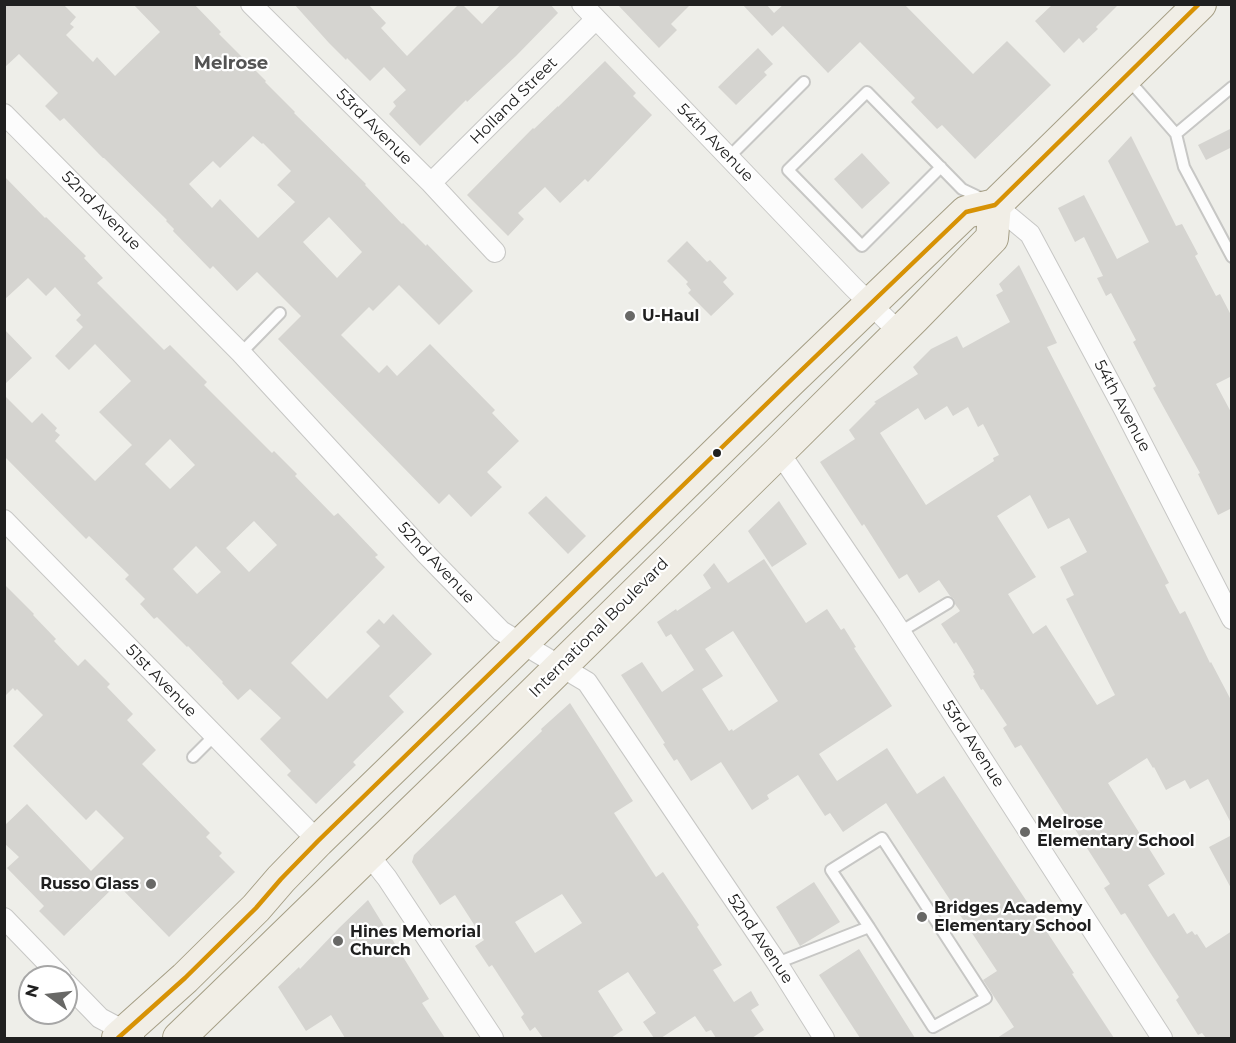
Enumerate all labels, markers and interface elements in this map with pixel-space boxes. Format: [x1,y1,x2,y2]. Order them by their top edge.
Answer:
district label: Melrose [194,53,268,75]
street label: Holland Street [466,53,562,149]
street label: 53rd Avenue [332,85,416,169]
street label: 54th Avenue [673,100,757,186]
street label: 52nd Avenue [57,167,145,255]
place label: U-Haul [642,306,699,326]
marker: U-Haul [623,309,637,323]
street label: 54th Avenue [1090,357,1154,455]
unlabelled marker [711,447,723,459]
street label: 52nd Avenue [393,518,479,608]
street label: International Boulevard [525,554,673,702]
street label: 51st Avenue [122,641,200,721]
street label: 53rd Avenue [938,697,1008,791]
place label: Melrose Elementary School [1037,813,1195,851]
marker: Melrose Elementary School [1018,825,1032,839]
place label: Russo Glass [40,874,139,894]
marker: Russo Glass [144,877,158,891]
street label: 52nd Avenue [723,890,797,988]
place label: Bridges Academy Elementary School [934,898,1092,936]
marker: Bridges Academy Elementary School [915,910,929,924]
place label: Hines Memorial Church [350,922,481,960]
marker: Hines Memorial Church [331,934,345,948]
north arrow [18,965,78,1025]
text: N [21,982,43,999]

